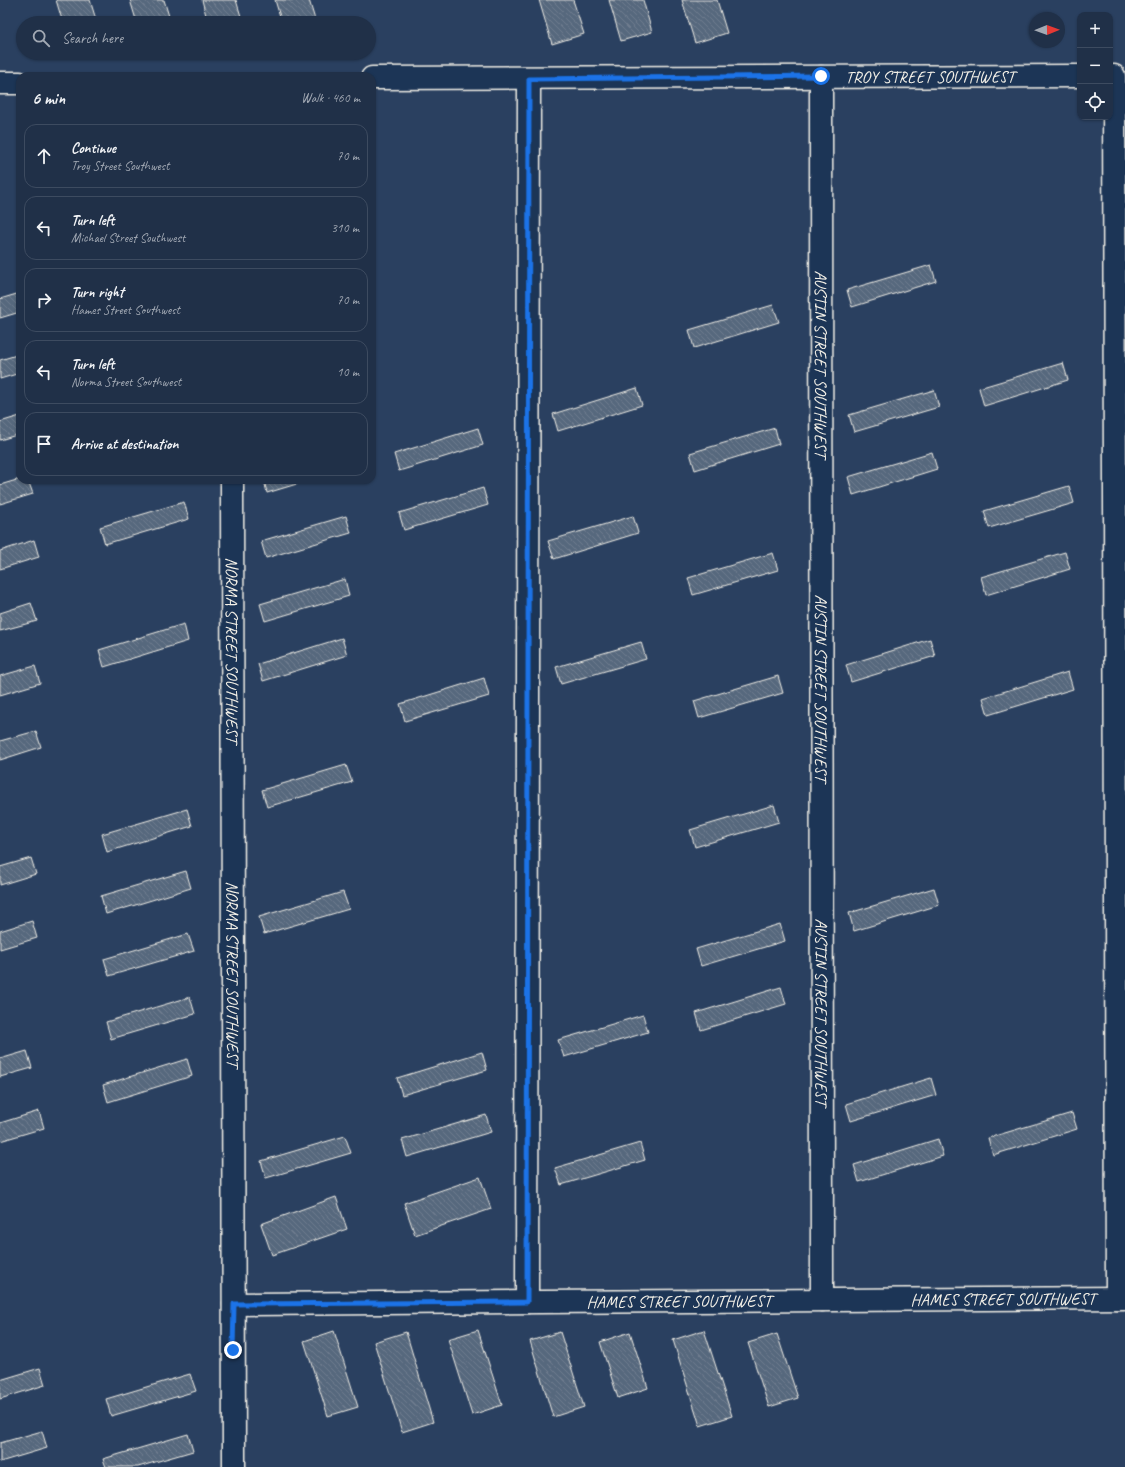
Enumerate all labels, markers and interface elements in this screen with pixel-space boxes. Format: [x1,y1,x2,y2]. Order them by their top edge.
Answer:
north arrow [1029,12,1065,48]
map controls [1077,12,1113,120]
button: + [1077,12,1113,48]
search box [16,16,376,60]
icon: search [30,27,52,49]
text: Search here [62,29,123,48]
button: − [1077,48,1113,84]
street label: TROY STREET SOUTHWEST [845,66,1018,87]
route start [812,67,830,85]
button: locate [1077,84,1113,120]
text: 6 min [32,88,65,109]
text: Walk · 460 m [301,90,360,106]
text: Continue [71,139,116,158]
icon: ahead [33,145,55,167]
text: 70 m [337,148,359,164]
text: Troy Street Southwest [71,158,170,174]
text: Turn left [71,211,114,230]
icon: left [33,217,55,239]
text: 310 m [331,220,359,236]
text: Michael Street Southwest [71,230,185,246]
street label: AUSTIN STREET SOUTHWEST [811,270,832,461]
text: Turn right [71,283,124,302]
icon: right [33,289,55,311]
text: 70 m [337,292,359,308]
text: Hames Street Southwest [71,302,180,318]
text: Turn left [71,355,114,374]
icon: left [33,361,55,383]
text: 10 m [337,364,359,380]
text: Norma Street Southwest [71,374,181,390]
icon: arrive [33,433,55,455]
text: Arrive at destination [71,435,178,454]
street label: NORMA STREET SOUTHWEST [222,557,243,746]
street label: AUSTIN STREET SOUTHWEST [811,594,832,785]
street label: NORMA STREET SOUTHWEST [222,881,244,1070]
street label: AUSTIN STREET SOUTHWEST [811,918,832,1109]
street label: HAMES STREET SOUTHWEST [910,1288,1099,1310]
street label: HAMES STREET SOUTHWEST [586,1290,775,1312]
route end [224,1341,242,1359]

